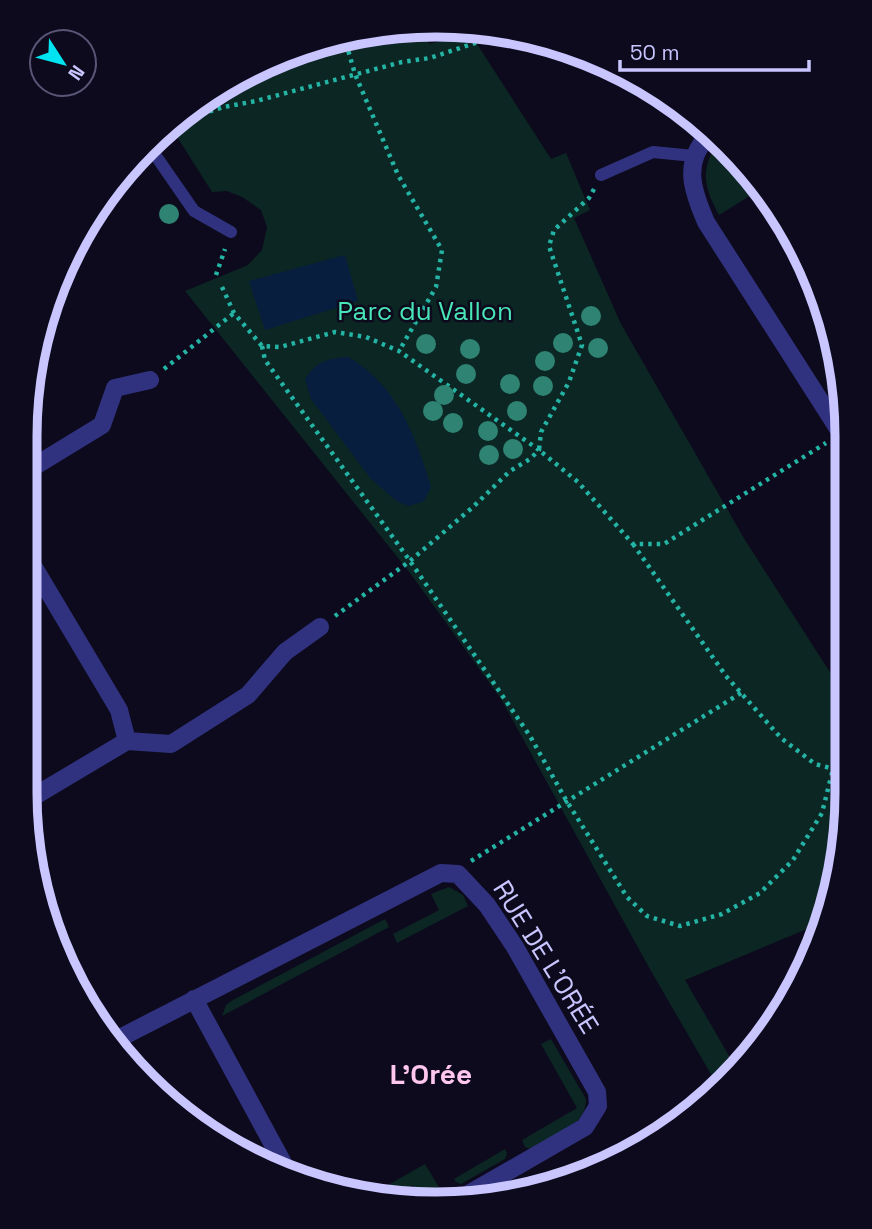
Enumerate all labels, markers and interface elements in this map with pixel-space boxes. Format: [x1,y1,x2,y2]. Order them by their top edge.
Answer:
north arrow [28,28,98,98]
scale bar [620,28,809,72]
text: 50 m [630,39,680,66]
text: N [62,60,90,85]
park label: Parc du Vallon [337,294,513,328]
street label: RUE DE L'ORÉE [485,874,607,1040]
district label: L'Orée [390,1056,472,1092]

